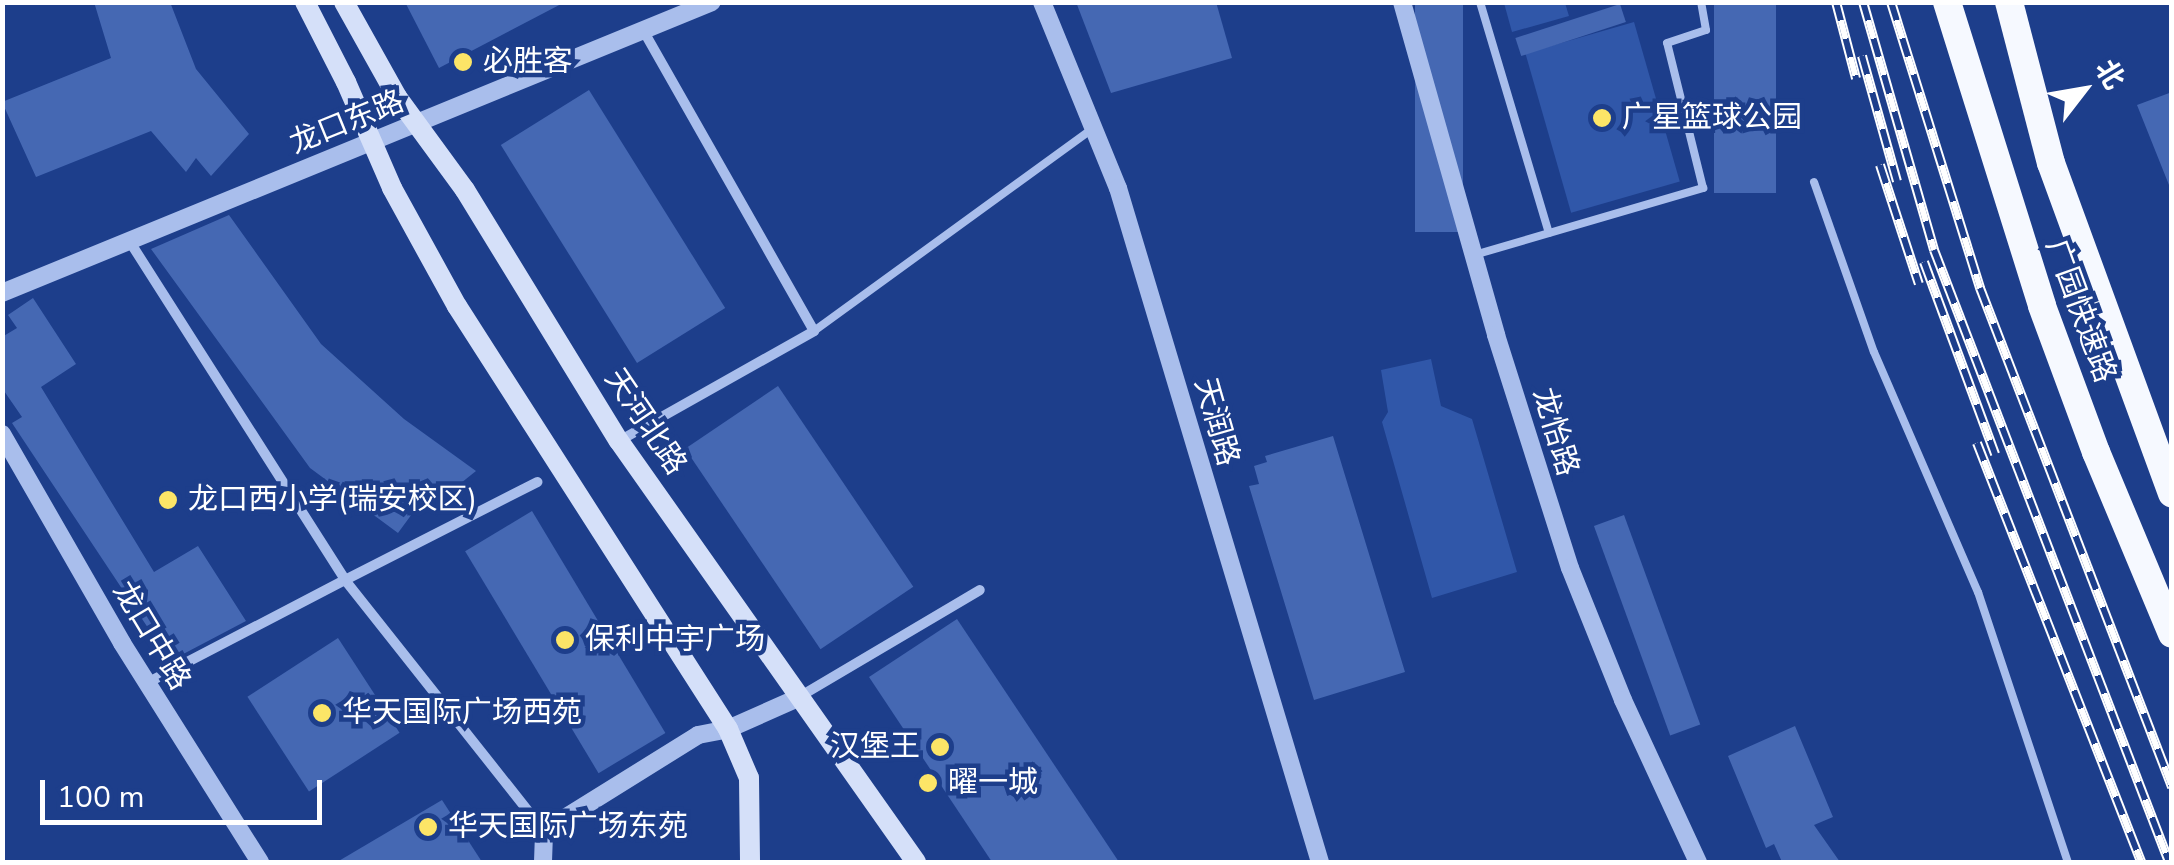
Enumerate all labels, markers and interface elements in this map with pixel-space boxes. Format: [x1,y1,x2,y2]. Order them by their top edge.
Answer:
north arrow [2034,40,2134,140]
place label: 必胜客 [483,44,573,80]
marker: 必胜客 [452,51,474,73]
text: 北 [2086,53,2133,96]
street label: 龙口东路 [285,84,409,162]
place label: 广星篮球公园 [1622,100,1802,136]
marker: 广星篮球公园 [1591,107,1613,129]
street label: 广园快速路 [2037,234,2123,388]
street label: 天河北路 [597,362,693,482]
street label: 天润路 [1186,374,1246,470]
street label: 龙怡路 [1525,384,1585,480]
place label: 龙口西小学(瑞安校区) [188,482,477,518]
marker: 龙口西小学(瑞安校区) [157,489,179,511]
street label: 龙口中路 [105,575,197,697]
place label: 保利中宇广场 [585,622,765,658]
marker: 保利中宇广场 [554,629,576,651]
place label: 华天国际广场西苑 [342,695,582,731]
marker: 华天国际广场西苑 [311,702,333,724]
place label: 汉堡王 [830,729,920,765]
marker: 汉堡王 [929,736,951,758]
scale bar [45,760,328,822]
place label: 曜一城 [948,765,1038,801]
marker: 曜一城 [917,772,939,794]
text: 100 m [57,777,144,818]
place label: 华天国际广场东苑 [448,809,688,845]
marker: 华天国际广场东苑 [417,816,439,838]

